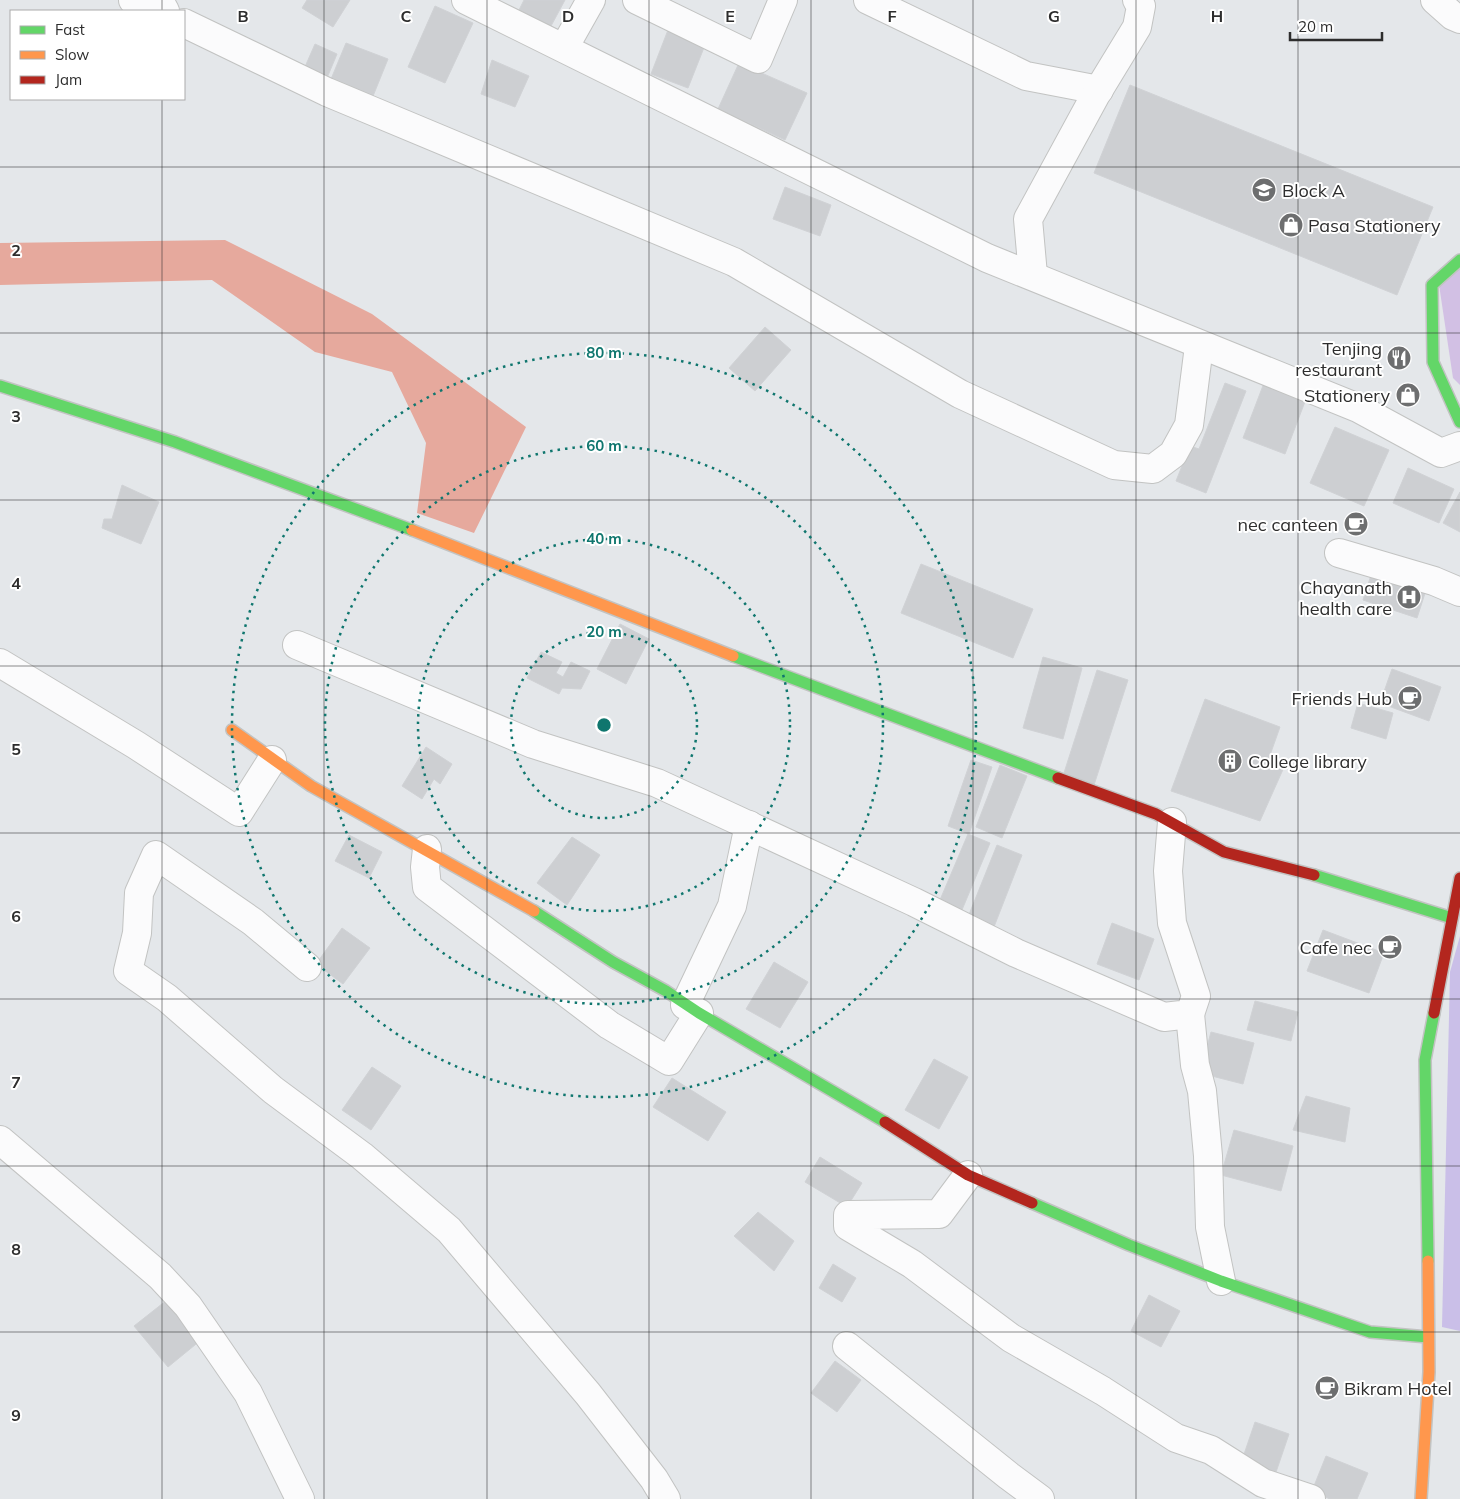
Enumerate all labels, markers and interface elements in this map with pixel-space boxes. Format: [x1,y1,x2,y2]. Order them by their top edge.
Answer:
text: B [237,6,249,26]
text: C [401,6,412,26]
text: D [562,6,574,26]
text: E [725,6,735,26]
text: F [887,6,897,26]
text: G [1048,6,1060,26]
text: H [1211,6,1223,26]
legend [10,10,185,100]
scale bar [1290,10,1382,42]
text: 20 m [1298,17,1333,36]
text: Fast [55,20,85,39]
text: Slow [55,45,89,64]
text: Jam [55,70,82,89]
school or university icon: Block A [1251,177,1277,203]
place label: Block A [1282,179,1345,202]
shop icon: Pasa Stationery [1278,212,1304,238]
place label: Pasa Stationery [1308,214,1441,237]
text: 2 [11,240,21,260]
place label: Tenjing restaurant [1295,337,1382,381]
text: 80 m [586,343,622,362]
restaurant icon: Tenjing restaurant [1386,345,1412,371]
shop icon: Stationery [1395,382,1421,408]
place label: Stationery [1304,384,1390,407]
text: 3 [11,406,21,426]
text: 60 m [586,436,622,455]
cafe icon: nec canteen [1343,511,1369,537]
place label: nec canteen [1238,513,1338,536]
text: 40 m [586,529,622,548]
text: 4 [11,573,21,593]
place label: Chayanath health care [1299,576,1392,620]
hospital icon: Chayanath health care [1396,584,1422,610]
text: 20 m [586,622,622,641]
cafe icon: Friends Hub [1397,685,1423,711]
place label: Friends Hub [1292,687,1392,710]
centre of rings [595,716,613,734]
text: 5 [11,739,21,759]
building icon: College library [1217,748,1243,774]
place label: College library [1248,750,1367,773]
text: 6 [11,906,21,926]
cafe icon: Cafe nec [1377,934,1403,960]
place label: Cafe nec [1300,936,1372,959]
text: 7 [11,1072,21,1092]
text: 8 [11,1239,21,1259]
cafe icon: Bikram Hotel [1314,1375,1340,1401]
place label: Bikram Hotel [1344,1377,1452,1400]
text: 9 [11,1405,21,1425]

